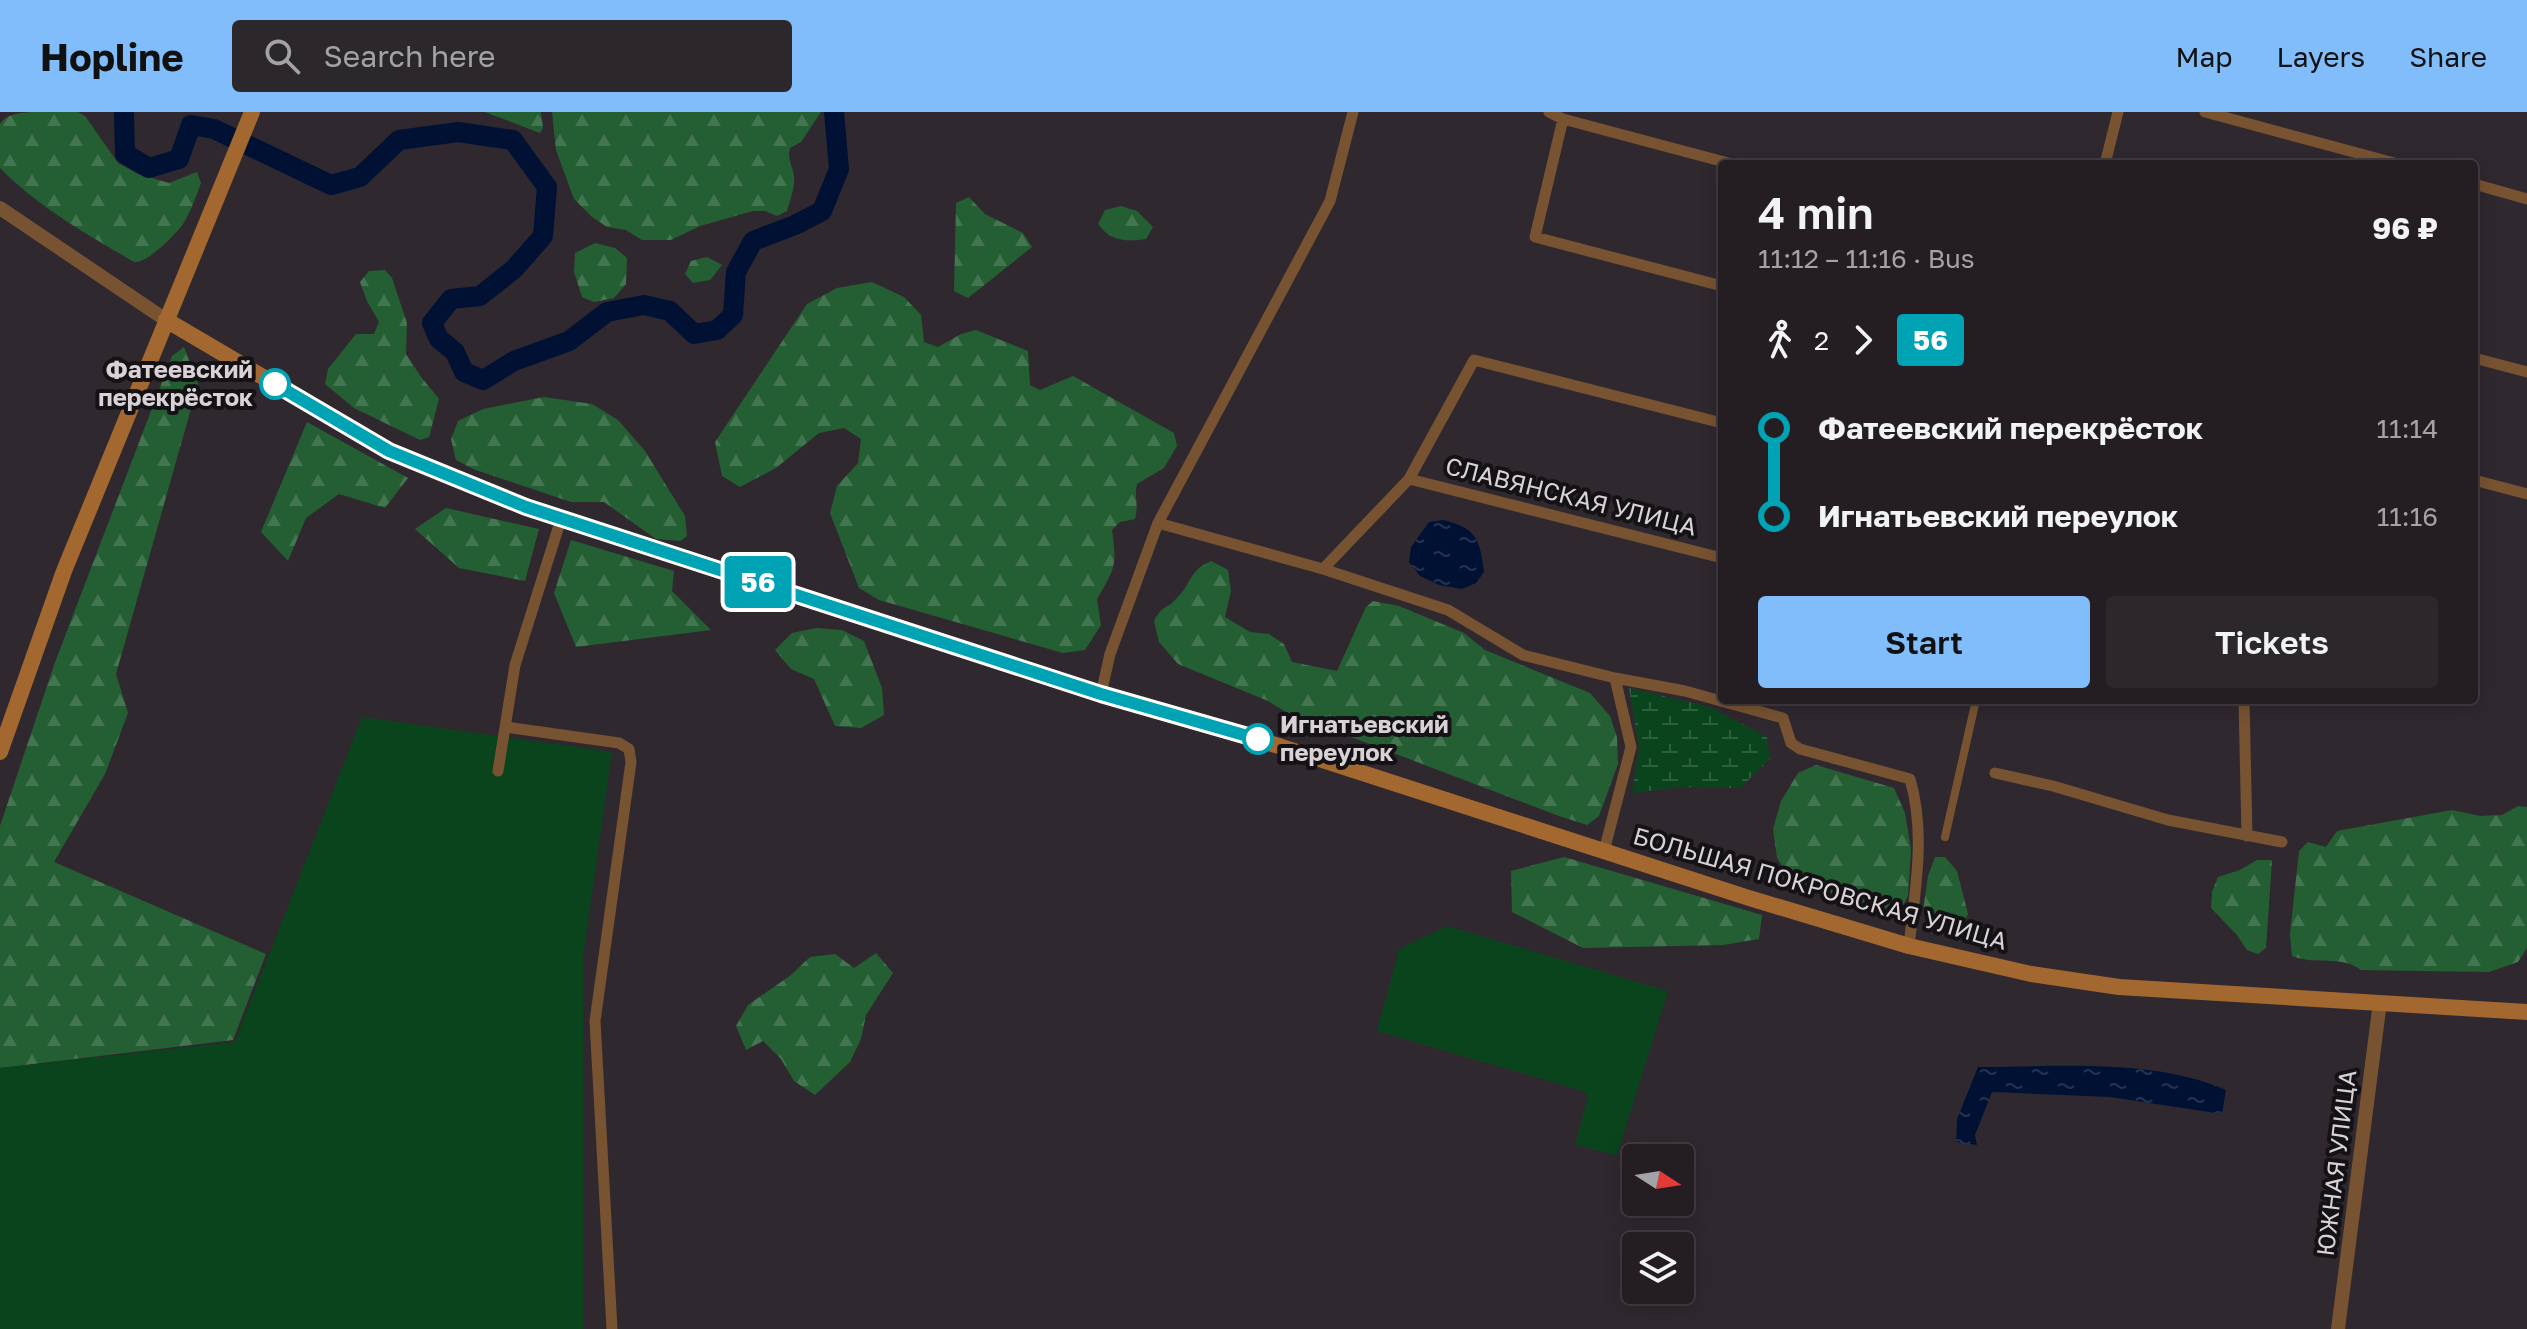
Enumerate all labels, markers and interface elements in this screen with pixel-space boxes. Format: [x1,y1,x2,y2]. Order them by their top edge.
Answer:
search box [232,20,792,92]
text: Hopline [40,34,184,79]
icon: search [260,34,304,78]
text: Search here [324,38,496,74]
text: Map [2175,40,2233,73]
text: Layers [2277,40,2365,73]
text: Share [2409,40,2487,73]
text: 4 min [1758,186,1874,239]
text: 96 ₽ [2372,210,2438,246]
text: 11:12 – 11:16 · Bus [1758,243,1975,274]
icon: walk [1758,318,1802,362]
icon: forward [1841,318,1885,362]
text: 56 [1913,323,1948,356]
text: 2 [1814,325,1829,356]
place label: Фатеевский перекрёсток [98,354,253,411]
marker: Фатеевский перекрёсток [260,369,290,399]
text: Фатеевский перекрёсток [1818,410,2203,446]
text: 11:14 [2377,413,2438,444]
street label: СЛАВЯНСКАЯ УЛИЦА [1443,450,1700,541]
text: Игнатьевский переулок [1818,498,2178,534]
text: 11:16 [2377,501,2438,532]
line badge: 56 [722,556,794,608]
text: 56 [741,565,775,598]
button: Start [1758,596,2090,688]
button: Tickets [2106,596,2438,688]
place label: Игнатьевский переулок [1280,709,1449,766]
marker: Игнатьевский переулок [1243,724,1273,754]
street label: БОЛЬШАЯ ПОКРОВСКАЯ УЛИЦА [1630,820,2011,955]
street label: ЮЖНАЯ УЛИЦА [2310,1068,2361,1258]
north arrow [1622,1144,1694,1216]
map controls [1622,1144,1694,1304]
button: layers [1622,1232,1694,1304]

